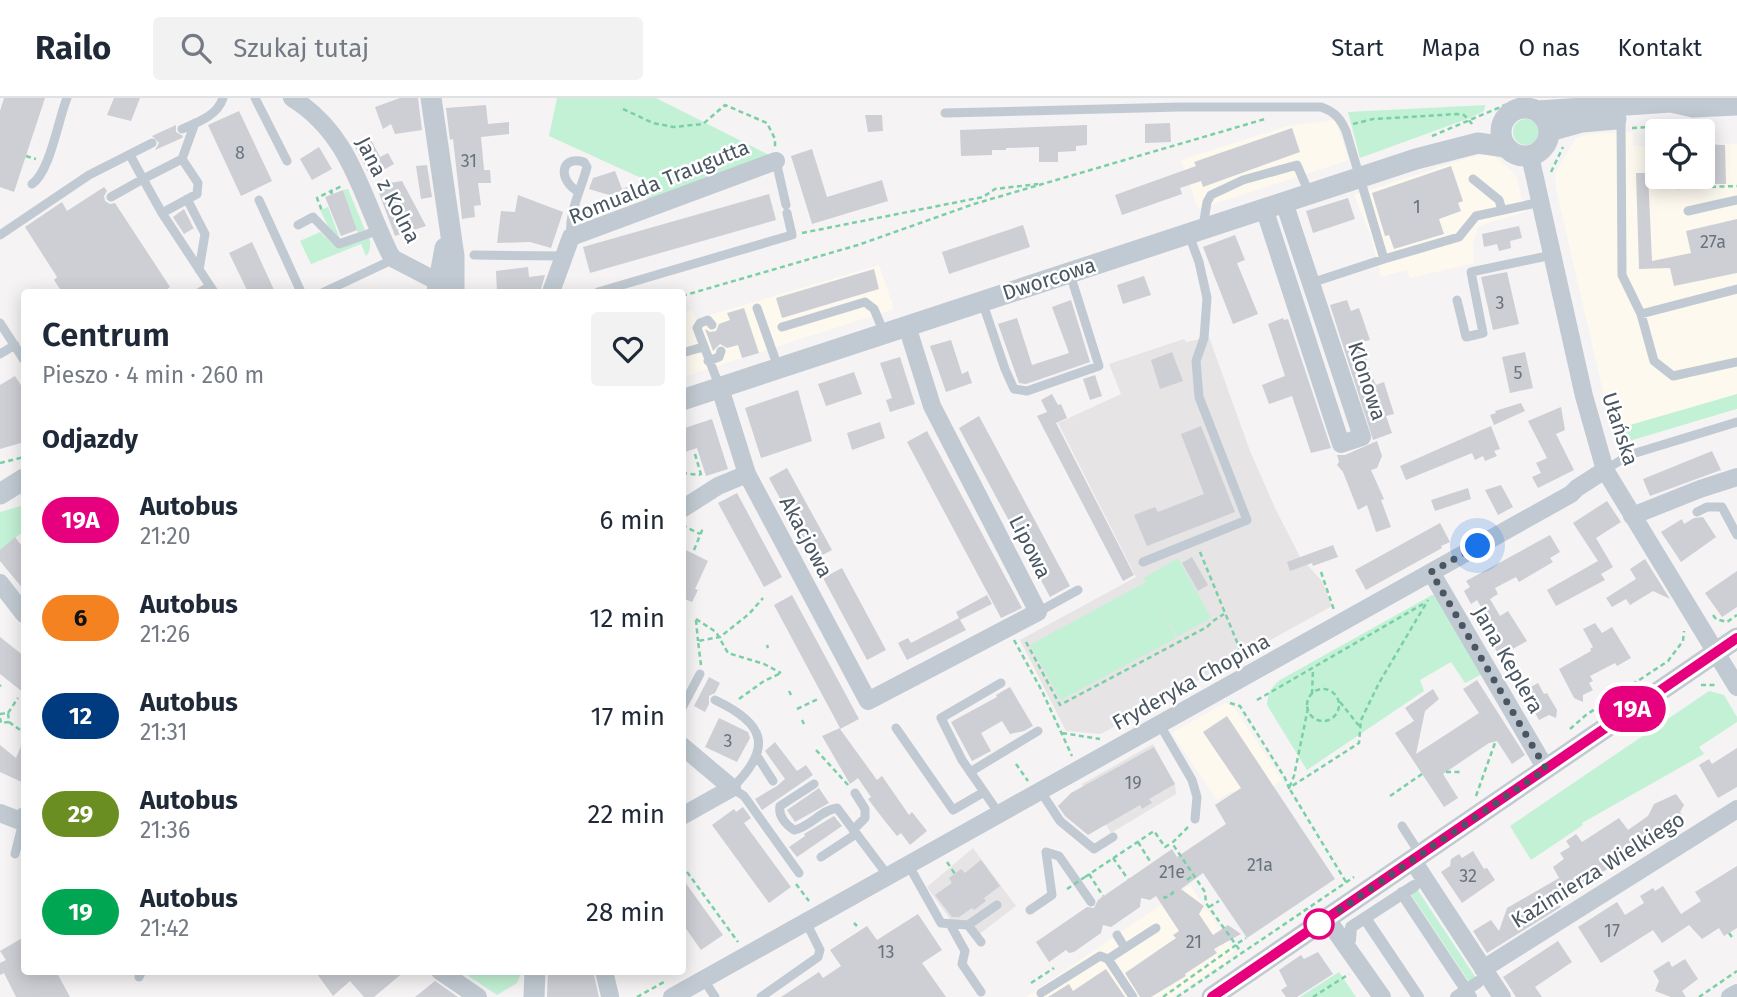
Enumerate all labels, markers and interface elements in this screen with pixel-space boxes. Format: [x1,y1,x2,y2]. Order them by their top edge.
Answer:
search box [153,17,643,80]
text: Railo [35,28,111,68]
icon: search [177,29,215,67]
text: Szukaj tutaj [233,33,369,64]
text: Start [1331,34,1384,62]
text: Mapa [1422,34,1481,62]
text: O nas [1519,34,1580,62]
text: Kontakt [1618,34,1702,62]
map controls [1645,119,1715,189]
button: locate [1645,119,1715,189]
street label: Jana z Kolna [350,132,426,248]
street label: Romualda Traugutta [565,134,753,230]
house number: 8 [235,142,245,164]
house number: 31 [461,150,477,172]
house number: 1 [1413,196,1421,218]
house number: 27a [1700,231,1726,253]
street label: Dworcowa [999,252,1099,306]
house number: 3 [1496,292,1504,314]
button: heart [591,312,665,386]
text: Centrum [42,315,170,355]
street label: Klonowa [1342,338,1392,424]
text: Pieszo · 4 min · 260 m [42,361,264,389]
house number: 5 [1513,362,1523,384]
street label: Ułańska [1596,389,1644,469]
text: Odjazdy [42,424,138,455]
text: Autobus [140,491,238,522]
street label: Akacjowa [774,492,838,582]
text: 6 min [599,505,665,536]
text: 19A [61,506,100,534]
street label: Lipowa [1003,511,1057,583]
text: 21:20 [140,522,191,550]
your location [1460,528,1495,563]
text: Autobus [140,589,238,620]
street label: Jana Keplera [1467,602,1549,718]
text: 12 min [589,603,665,634]
text: 6 [74,604,87,632]
text: 21:26 [140,620,190,648]
street label: Fryderyka Chopina [1108,628,1274,736]
line badge: 19A [1592,686,1672,732]
text: Autobus [140,687,238,718]
text: 19A [1613,695,1651,723]
text: 17 min [590,701,665,732]
text: 12 [69,702,92,730]
text: 21:31 [140,718,187,746]
house number: 3 [724,730,732,752]
house number: 19 [1124,772,1142,794]
text: Autobus [140,785,238,816]
text: 22 min [588,799,665,830]
text: 29 [68,800,93,828]
street label: Kazimierza Wielkiego [1506,806,1690,934]
text: 21:36 [140,816,190,844]
house number: 21a [1247,854,1273,876]
house number: 21e [1159,861,1185,883]
house number: 32 [1459,865,1477,887]
text: Autobus [140,883,238,914]
text: 28 min [586,897,665,928]
text: 19 [68,898,93,926]
unlabelled marker [1304,909,1334,939]
text: 21:42 [140,914,189,942]
house number: 17 [1604,920,1620,942]
house number: 21 [1186,931,1202,953]
house number: 13 [878,941,894,963]

